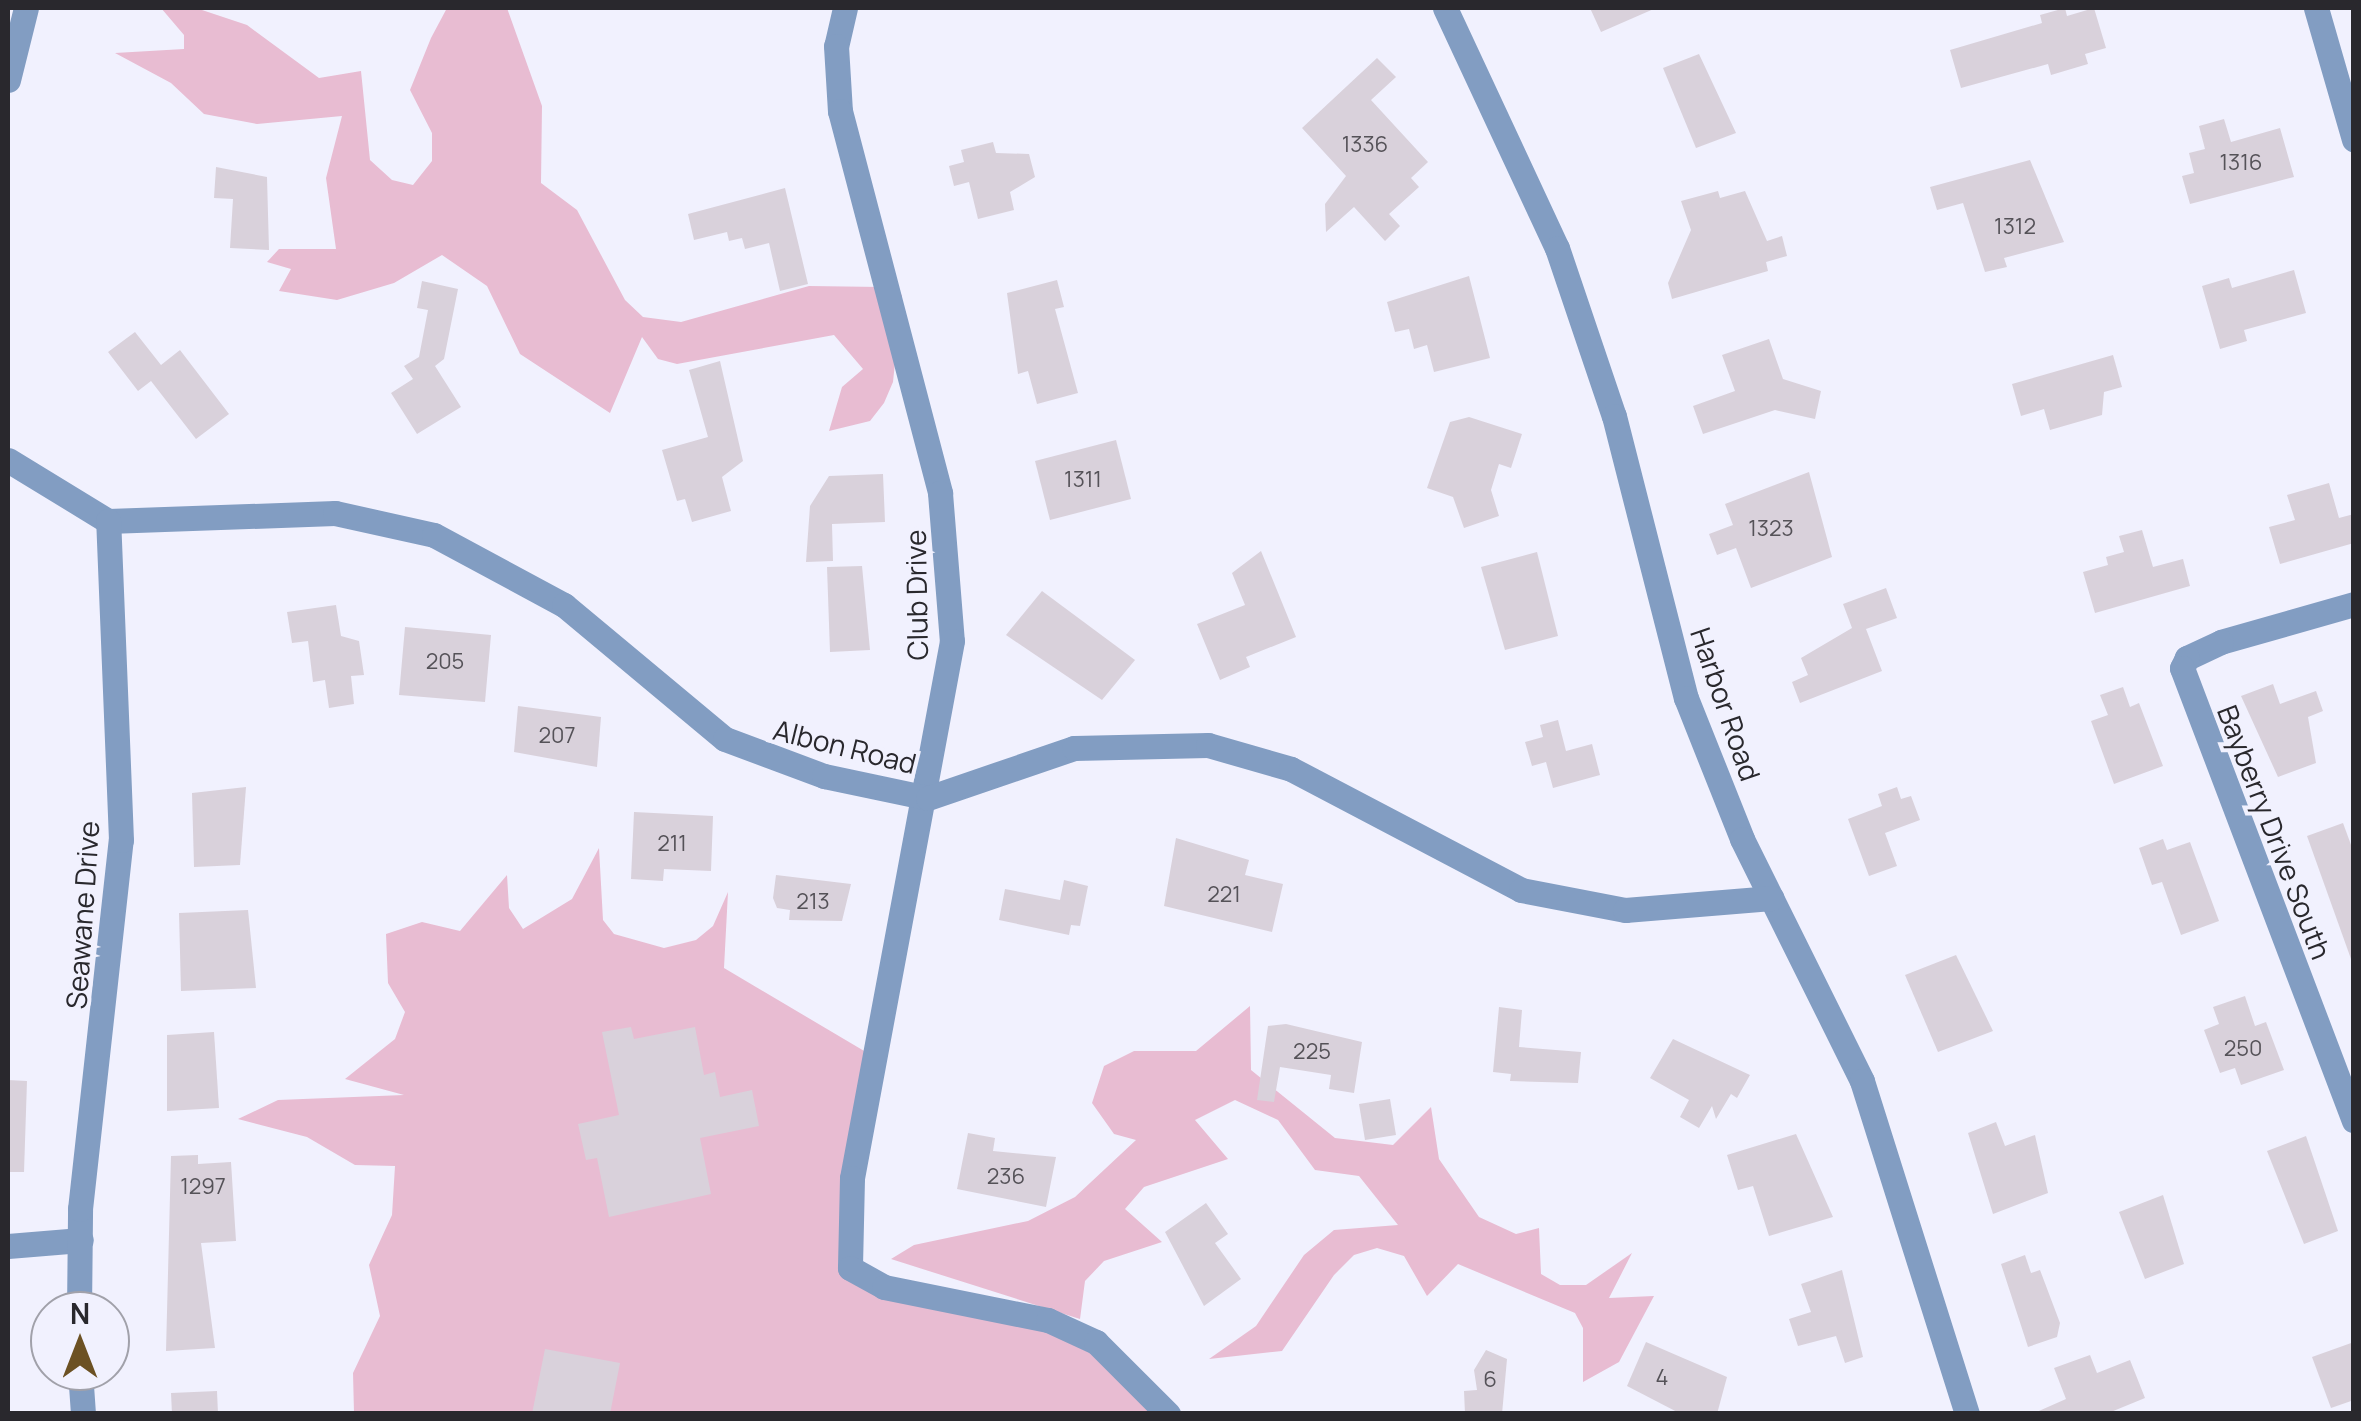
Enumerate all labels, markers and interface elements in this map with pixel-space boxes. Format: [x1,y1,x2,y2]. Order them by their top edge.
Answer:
house number: 1336 [1342,132,1388,158]
house number: 1316 [2220,150,2262,176]
house number: 1312 [1994,214,2036,240]
house number: 1311 [1064,467,1102,493]
house number: 1323 [1748,516,1794,542]
street label: Club Drive [898,529,934,661]
street label: Harbor Road [1684,623,1768,785]
house number: 205 [426,649,464,675]
street label: Bayberry Drive South [2211,700,2339,964]
street label: Albon Road [770,712,920,780]
house number: 207 [538,723,576,749]
street label: Seawane Drive [59,820,105,1010]
house number: 211 [657,831,687,857]
house number: 221 [1207,882,1241,908]
house number: 213 [796,889,830,915]
house number: 250 [2224,1036,2262,1062]
house number: 225 [1293,1039,1331,1065]
house number: 236 [987,1164,1025,1190]
house number: 1297 [180,1174,226,1200]
north arrow [30,1291,130,1391]
text: N [70,1294,90,1332]
house number: 4 [1656,1365,1668,1391]
house number: 6 [1483,1367,1497,1393]

